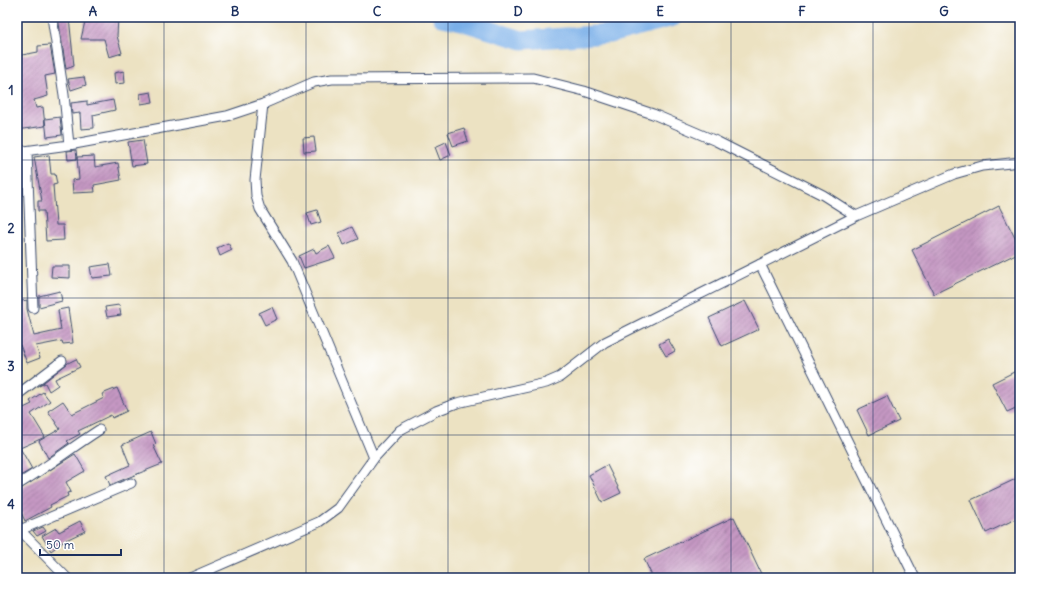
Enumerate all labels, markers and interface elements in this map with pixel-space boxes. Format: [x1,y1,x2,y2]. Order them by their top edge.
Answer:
text: A [89,3,98,20]
text: B [231,3,240,20]
text: C [373,3,382,20]
text: D [513,3,523,20]
text: E [656,3,664,20]
text: F [798,3,806,20]
text: G [939,3,949,20]
text: 1 [8,82,14,99]
text: 2 [7,220,15,237]
text: 3 [7,358,15,375]
text: 4 [7,496,15,513]
scale bar [40,531,121,557]
text: 50 m [46,537,75,552]

